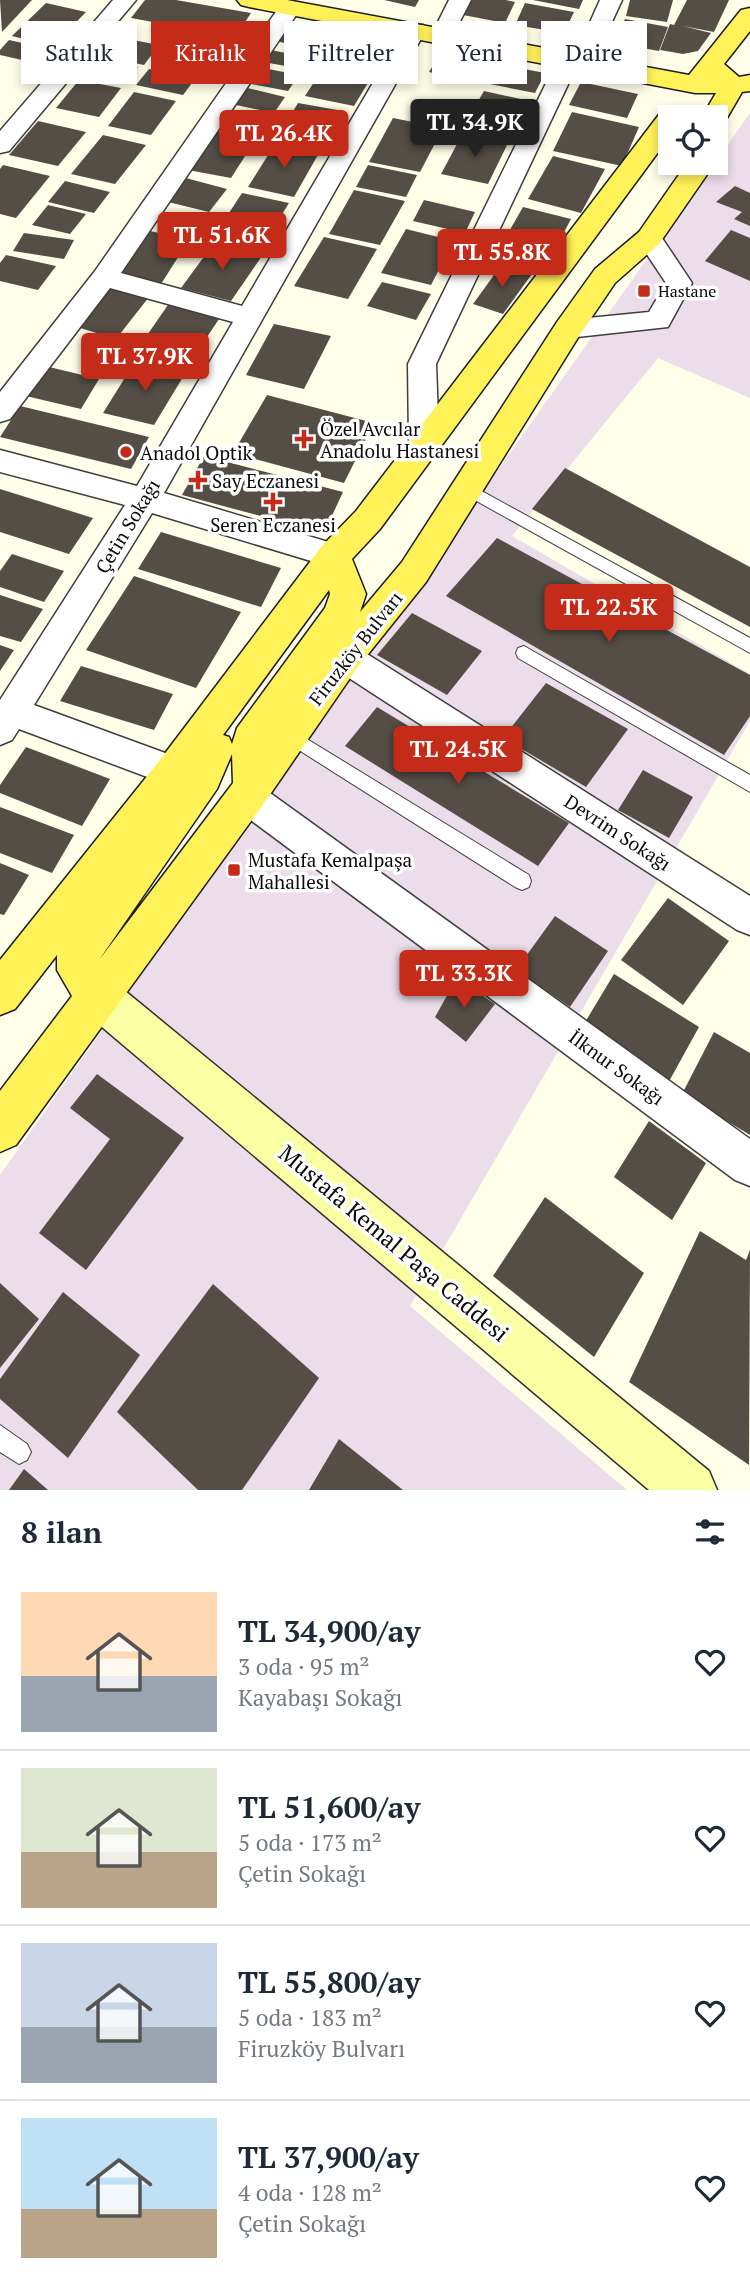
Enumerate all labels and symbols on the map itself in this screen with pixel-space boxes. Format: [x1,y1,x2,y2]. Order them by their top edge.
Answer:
pin: TL 34.9K [403,100,547,159]
pin: TL 26.4K [212,110,356,170]
pin: TL 51.6K [150,212,294,272]
pin: TL 55.8K [430,230,574,289]
place label: Hastane [658,280,716,302]
marker: Hastane [636,283,652,299]
pin: TL 37.9K [73,334,217,393]
place label: Özel Avcılar Anadolu Hastanesi [320,416,479,463]
marker: Özel Avcılar Anadolu Hastanesi [294,429,314,449]
place label: Anadol Optik [140,440,253,465]
marker: Anadol Optik [118,444,134,460]
place label: Say Eczanesi [212,468,319,493]
marker: Say Eczanesi [190,472,206,488]
street label: Çetin Sokağı [89,474,165,578]
marker: Seren Eczanesi [265,494,281,510]
place label: Seren Eczanesi [210,512,336,537]
pin: TL 22.5K [537,584,681,644]
street label: Firuzköy Bulvarı [303,586,407,710]
pin: TL 24.5K [386,726,530,786]
street label: Devrim Sokağı [560,788,676,876]
place label: Mustafa Kemalpaşa Mahallesi [248,847,413,894]
marker: Mustafa Kemalpaşa Mahallesi [226,862,242,878]
pin: TL 33.3K [392,950,536,1010]
street label: İlknur Sokağı [564,1024,670,1110]
street label: Mustafa Kemal Paşa Caddesi [273,1138,515,1348]

